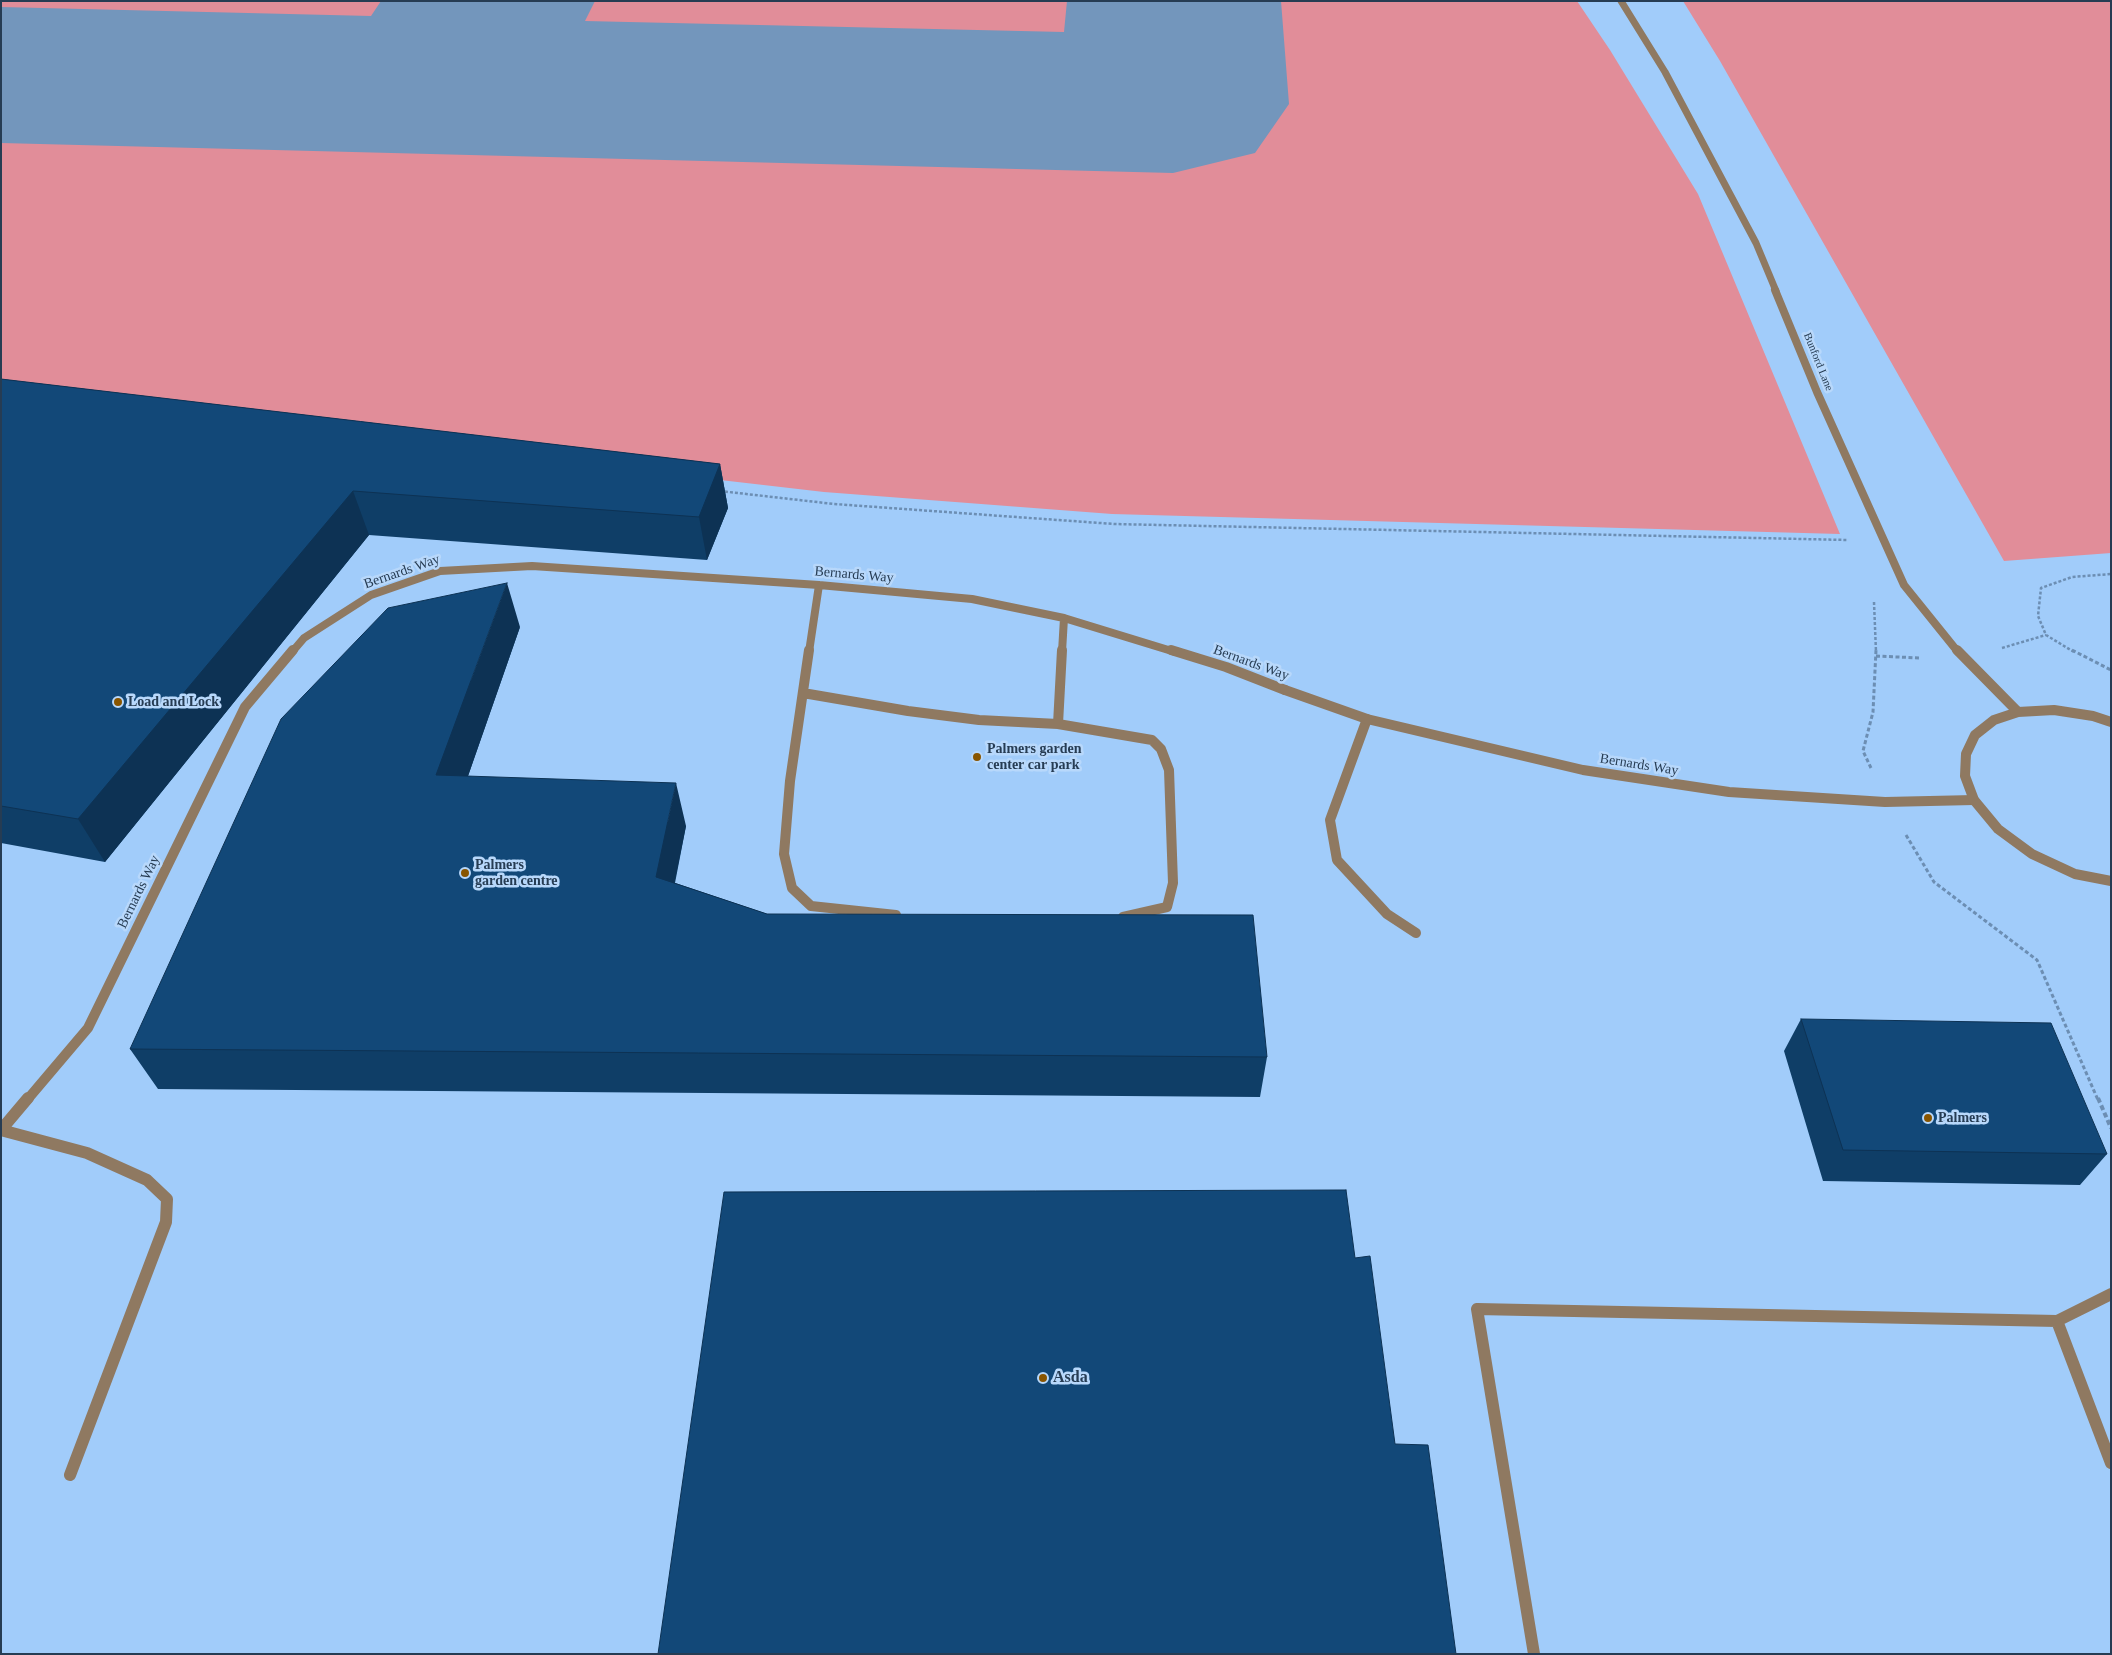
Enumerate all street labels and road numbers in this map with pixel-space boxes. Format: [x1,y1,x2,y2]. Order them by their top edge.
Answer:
street label: Bunford Lane [1800,331,1836,393]
street label: Bernards Way [362,551,442,593]
street label: Bernards Way [814,563,894,587]
street label: Bernards Way [1211,642,1291,684]
street label: Bernards Way [1599,750,1679,780]
street label: Bernards Way [114,853,164,931]

